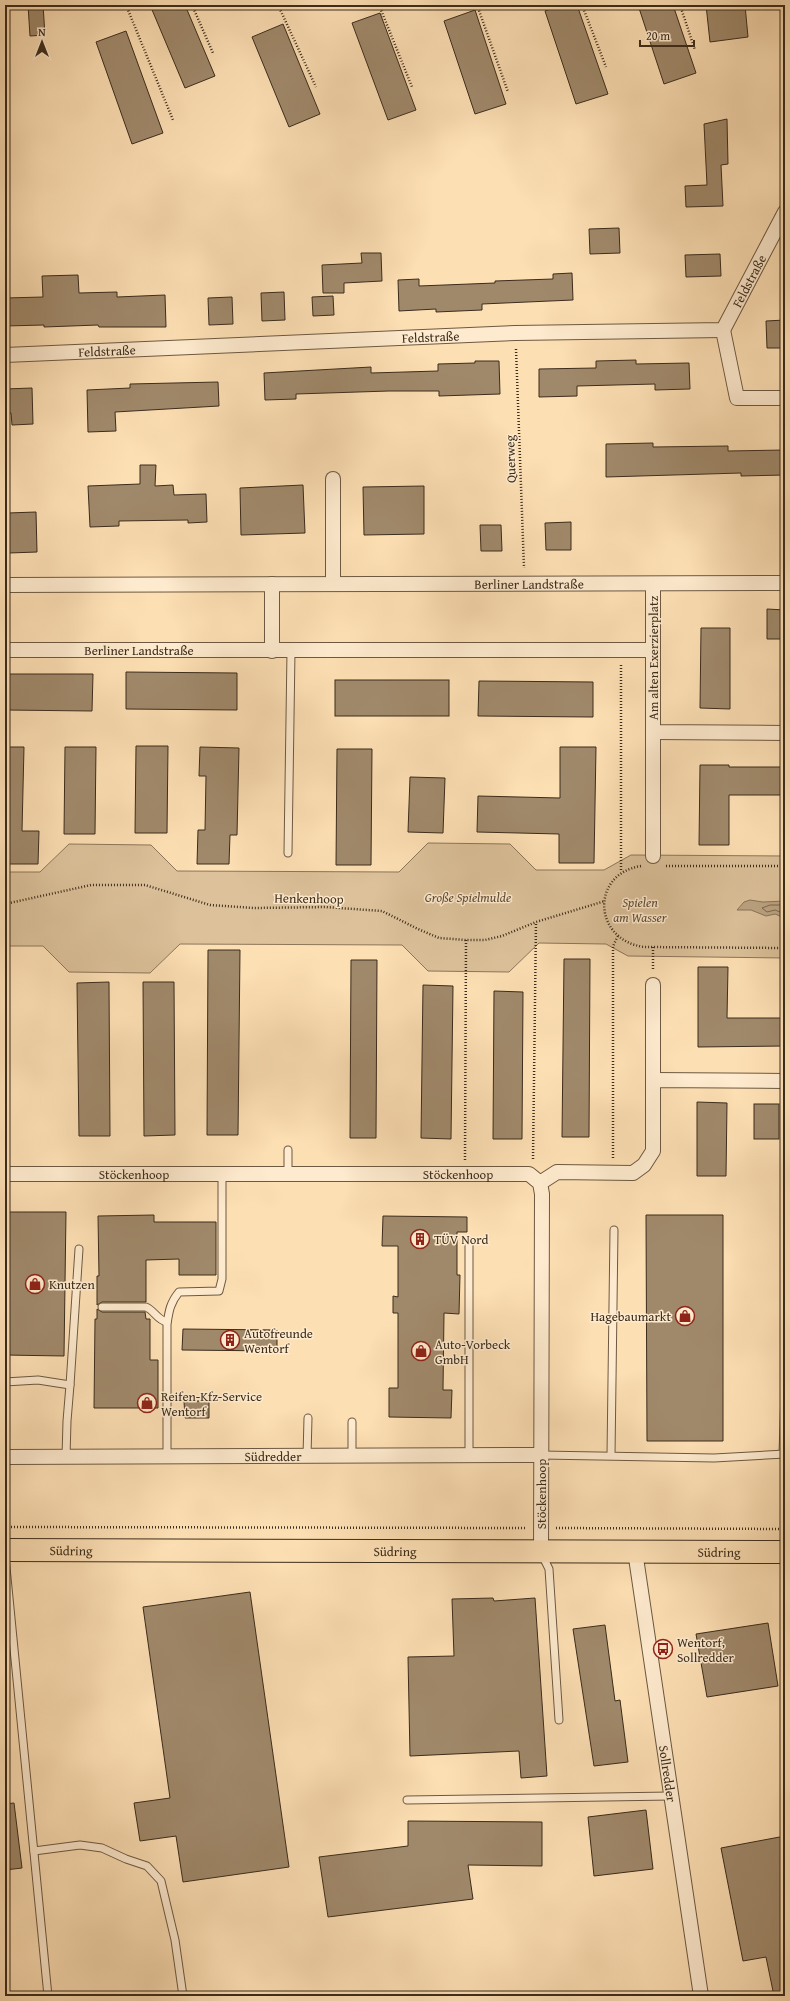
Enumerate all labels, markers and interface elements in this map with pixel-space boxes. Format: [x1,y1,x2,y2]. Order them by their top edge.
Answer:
north arrow [22,22,62,62]
scale bar [640,22,694,48]
text: N [38,24,46,40]
text: 20 m [646,27,670,44]
street label: Feldstraße [727,251,771,311]
street label: Feldstraße [402,326,460,348]
street label: Feldstraße [78,340,136,362]
street label: Querweg [500,434,521,483]
street label: Berliner Landstraße [474,575,584,594]
street label: Am alten Exerzierplatz [644,596,663,720]
street label: Berliner Landstraße [84,641,194,660]
street label: Henkenhoop [274,888,344,909]
park label: Große Spielmulde [425,888,511,907]
park label: Spielen am Wasser [613,893,668,927]
street label: Stöckenhoop [99,1165,169,1184]
street label: Stöckenhoop [423,1165,493,1184]
building icon: TÜV Nord [409,1228,431,1250]
place label: TÜV Nord [434,1230,489,1249]
shop icon: Knutzen [24,1273,46,1295]
place label: Knutzen [49,1275,95,1294]
shop icon: Hagebaumarkt [674,1305,696,1327]
place label: Hagebaumarkt [590,1307,671,1326]
place label: Autofreunde Wentorf [244,1324,313,1358]
building icon: Autofreunde Wentorf [219,1329,241,1351]
place label: Auto-Vorbeck GmbH [435,1335,511,1369]
shop icon: Auto-Vorbeck GmbH [410,1340,432,1362]
place label: Reifen-Kfz-Service Wentorf [161,1387,262,1421]
shop icon: Reifen-Kfz-Service Wentorf [136,1392,158,1414]
street label: Südredder [244,1447,302,1466]
street label: Stöckenhoop [532,1459,551,1529]
street label: Südring [49,1541,93,1560]
street label: Südring [373,1542,417,1561]
street label: Südring [697,1543,741,1562]
place label: Wentorf, Sollredder [677,1633,735,1667]
bus stop icon: Wentorf, Sollredder [652,1638,674,1660]
street label: Sollredder [654,1744,681,1804]

